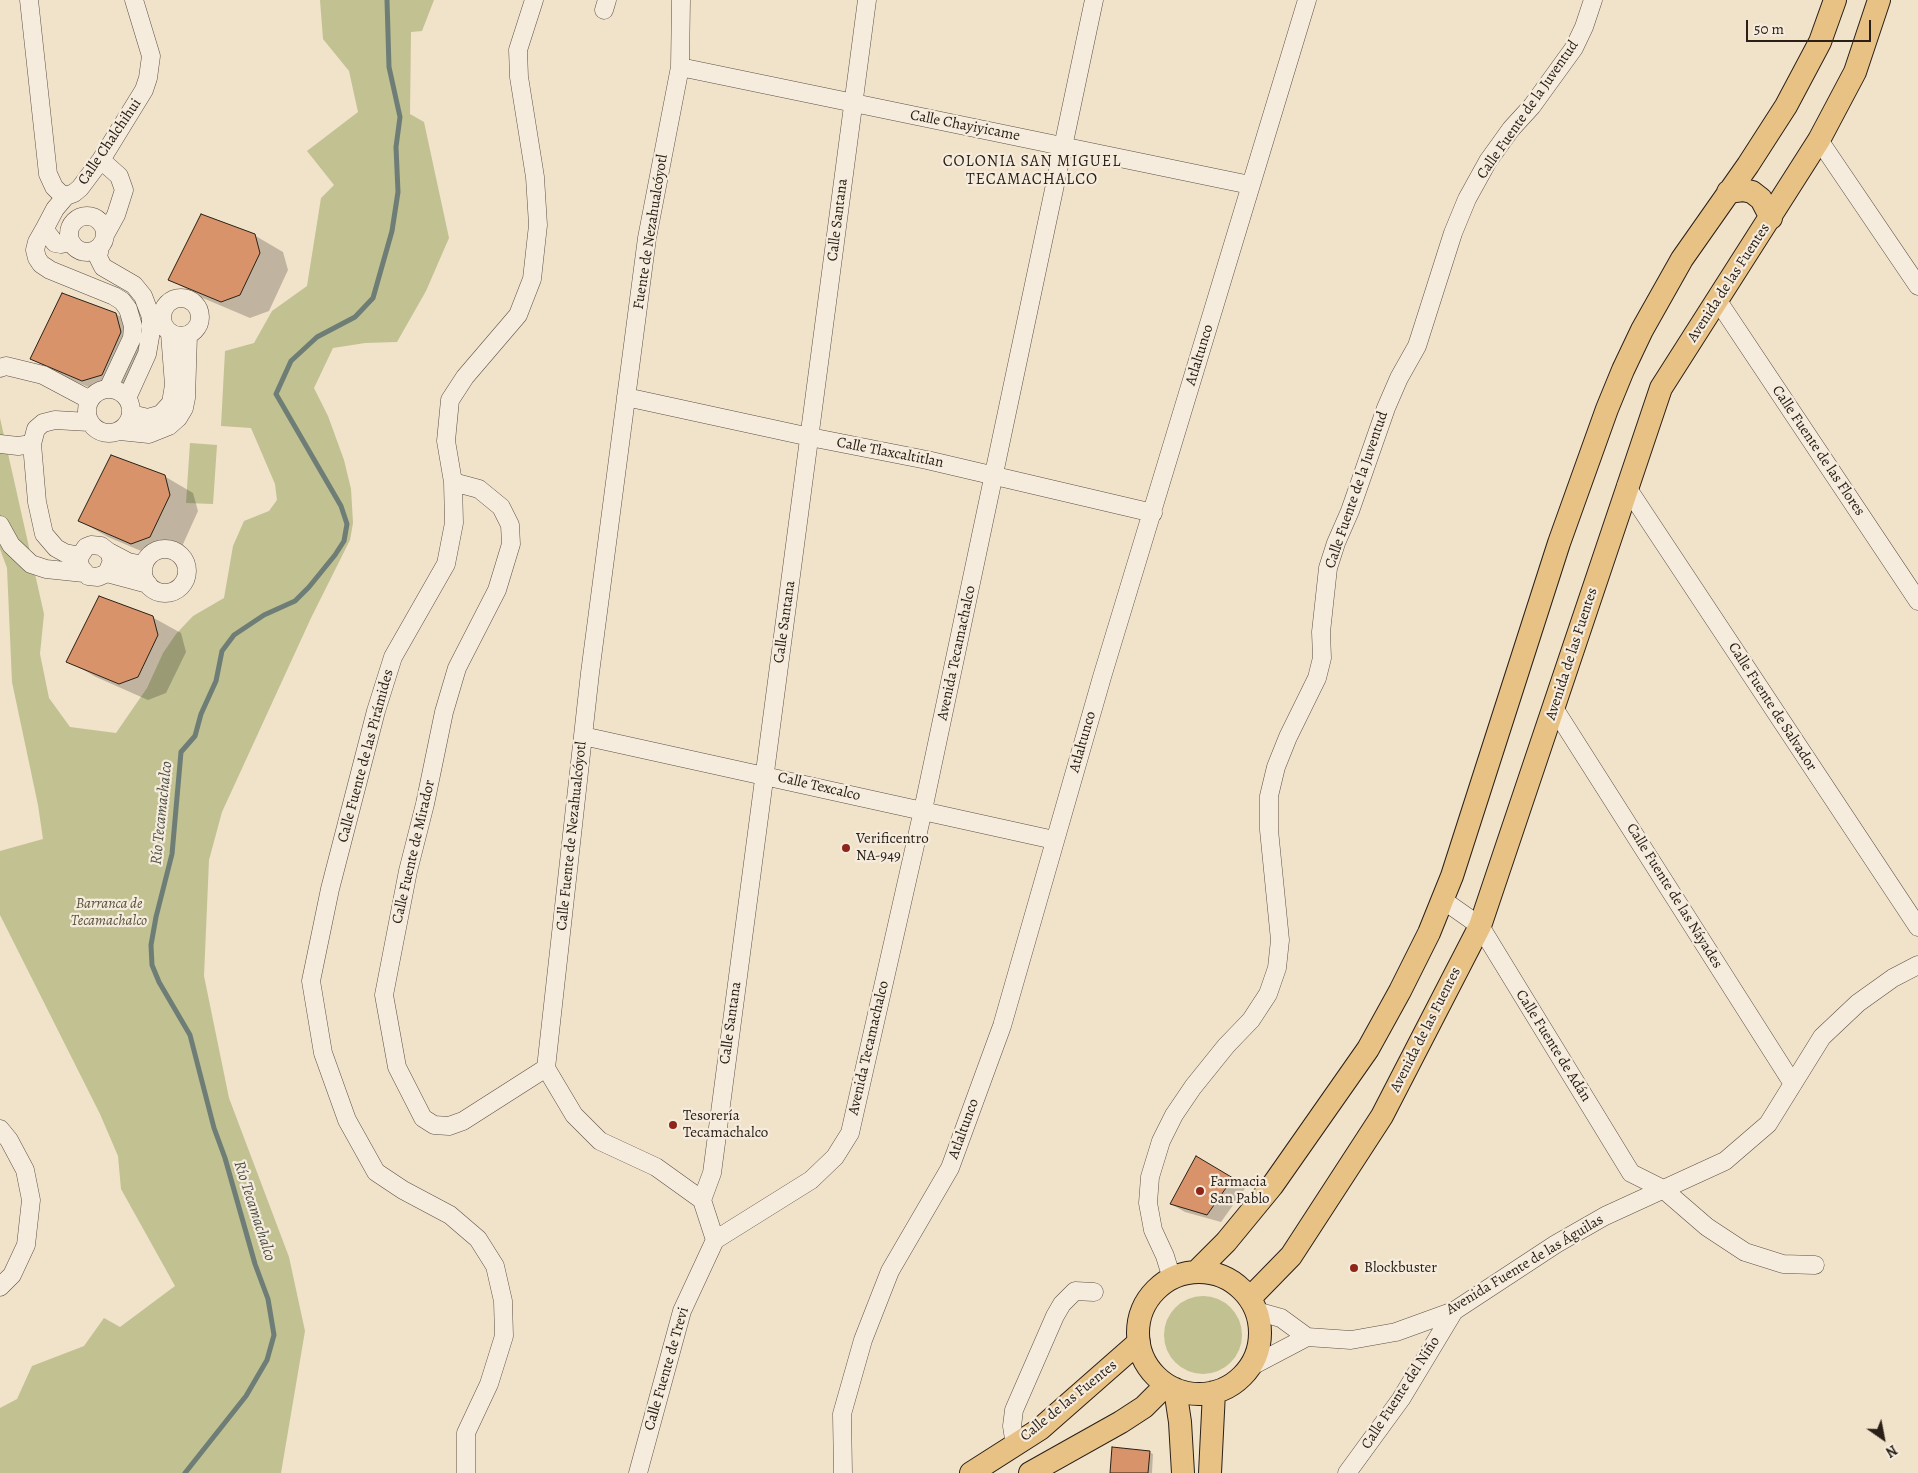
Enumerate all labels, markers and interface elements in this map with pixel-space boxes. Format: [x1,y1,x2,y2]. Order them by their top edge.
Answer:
scale bar [1748,10,1873,42]
text: 50 m [1754,19,1784,39]
street label: Calle Fuente de la Juventud [1473,37,1583,183]
street label: Calle Chalchihui [74,95,146,189]
street label: Calle Chayiyicame [908,107,1022,145]
district label: COLONIA SAN MIGUEL TECAMACHALCO [940,152,1124,190]
street label: Fuente de Nezahualcóyotl [630,153,672,311]
street label: Calle Santana [824,178,852,262]
street label: Avenida de las Fuentes [1684,220,1774,346]
street label: Atlaltunco [1182,322,1218,388]
street label: Calle Fuente de las Flores [1768,382,1868,520]
street label: Calle Fuente de la Juventud [1322,409,1392,571]
street label: Calle Tlaxcaltitlan [835,434,945,472]
street label: Calle Santana [770,579,800,665]
street label: Avenida Tecamachalco [934,584,980,722]
street label: Avenida de las Fuentes [1542,586,1602,722]
street label: Calle Fuente de Salvador [1724,639,1820,775]
street label: Calle Fuente de las Pirámides [334,667,398,845]
street label: Atlaltunco [1066,709,1100,775]
street label: Calle Fuente de Nezahualcóyotl [553,740,591,932]
water label: Río Tecamachalco [147,760,177,866]
street label: Calle Texcalco [776,769,862,805]
street label: Calle Fuente de Mirador [389,778,439,926]
street label: Calle Fuente de las Náyades [1622,820,1726,972]
place label: Verificentro NA-949 [856,830,929,865]
marker: Verificentro NA-949 [840,842,852,854]
park label: Barranca de Tecamachalco [71,895,147,930]
street label: Avenida de las Fuentes [1387,964,1465,1096]
street label: Avenida Tecamachalco [845,979,893,1117]
street label: Calle Santana [716,980,746,1066]
street label: Calle Fuente de Adán [1511,987,1595,1105]
street label: Atlaltunco [945,1096,983,1162]
place label: Tesorería Tecamachalco [683,1107,768,1142]
marker: Tesorería Tecamachalco [667,1119,679,1131]
water label: Río Tecamachalco [229,1159,279,1263]
place label: Farmacia San Pablo [1210,1173,1270,1208]
marker: Farmacia San Pablo [1194,1185,1206,1197]
street label: Avenida Fuente de las Águilas [1443,1211,1607,1319]
place label: Blockbuster [1364,1259,1437,1277]
marker: Blockbuster [1348,1262,1360,1274]
street label: Calle Fuente de Trevi [641,1305,693,1433]
street label: Calle Fuente del Niño [1358,1333,1444,1453]
street label: Calle de las Fuentes [1017,1356,1121,1446]
north arrow [1858,1413,1908,1463]
text: N [1882,1440,1901,1462]

